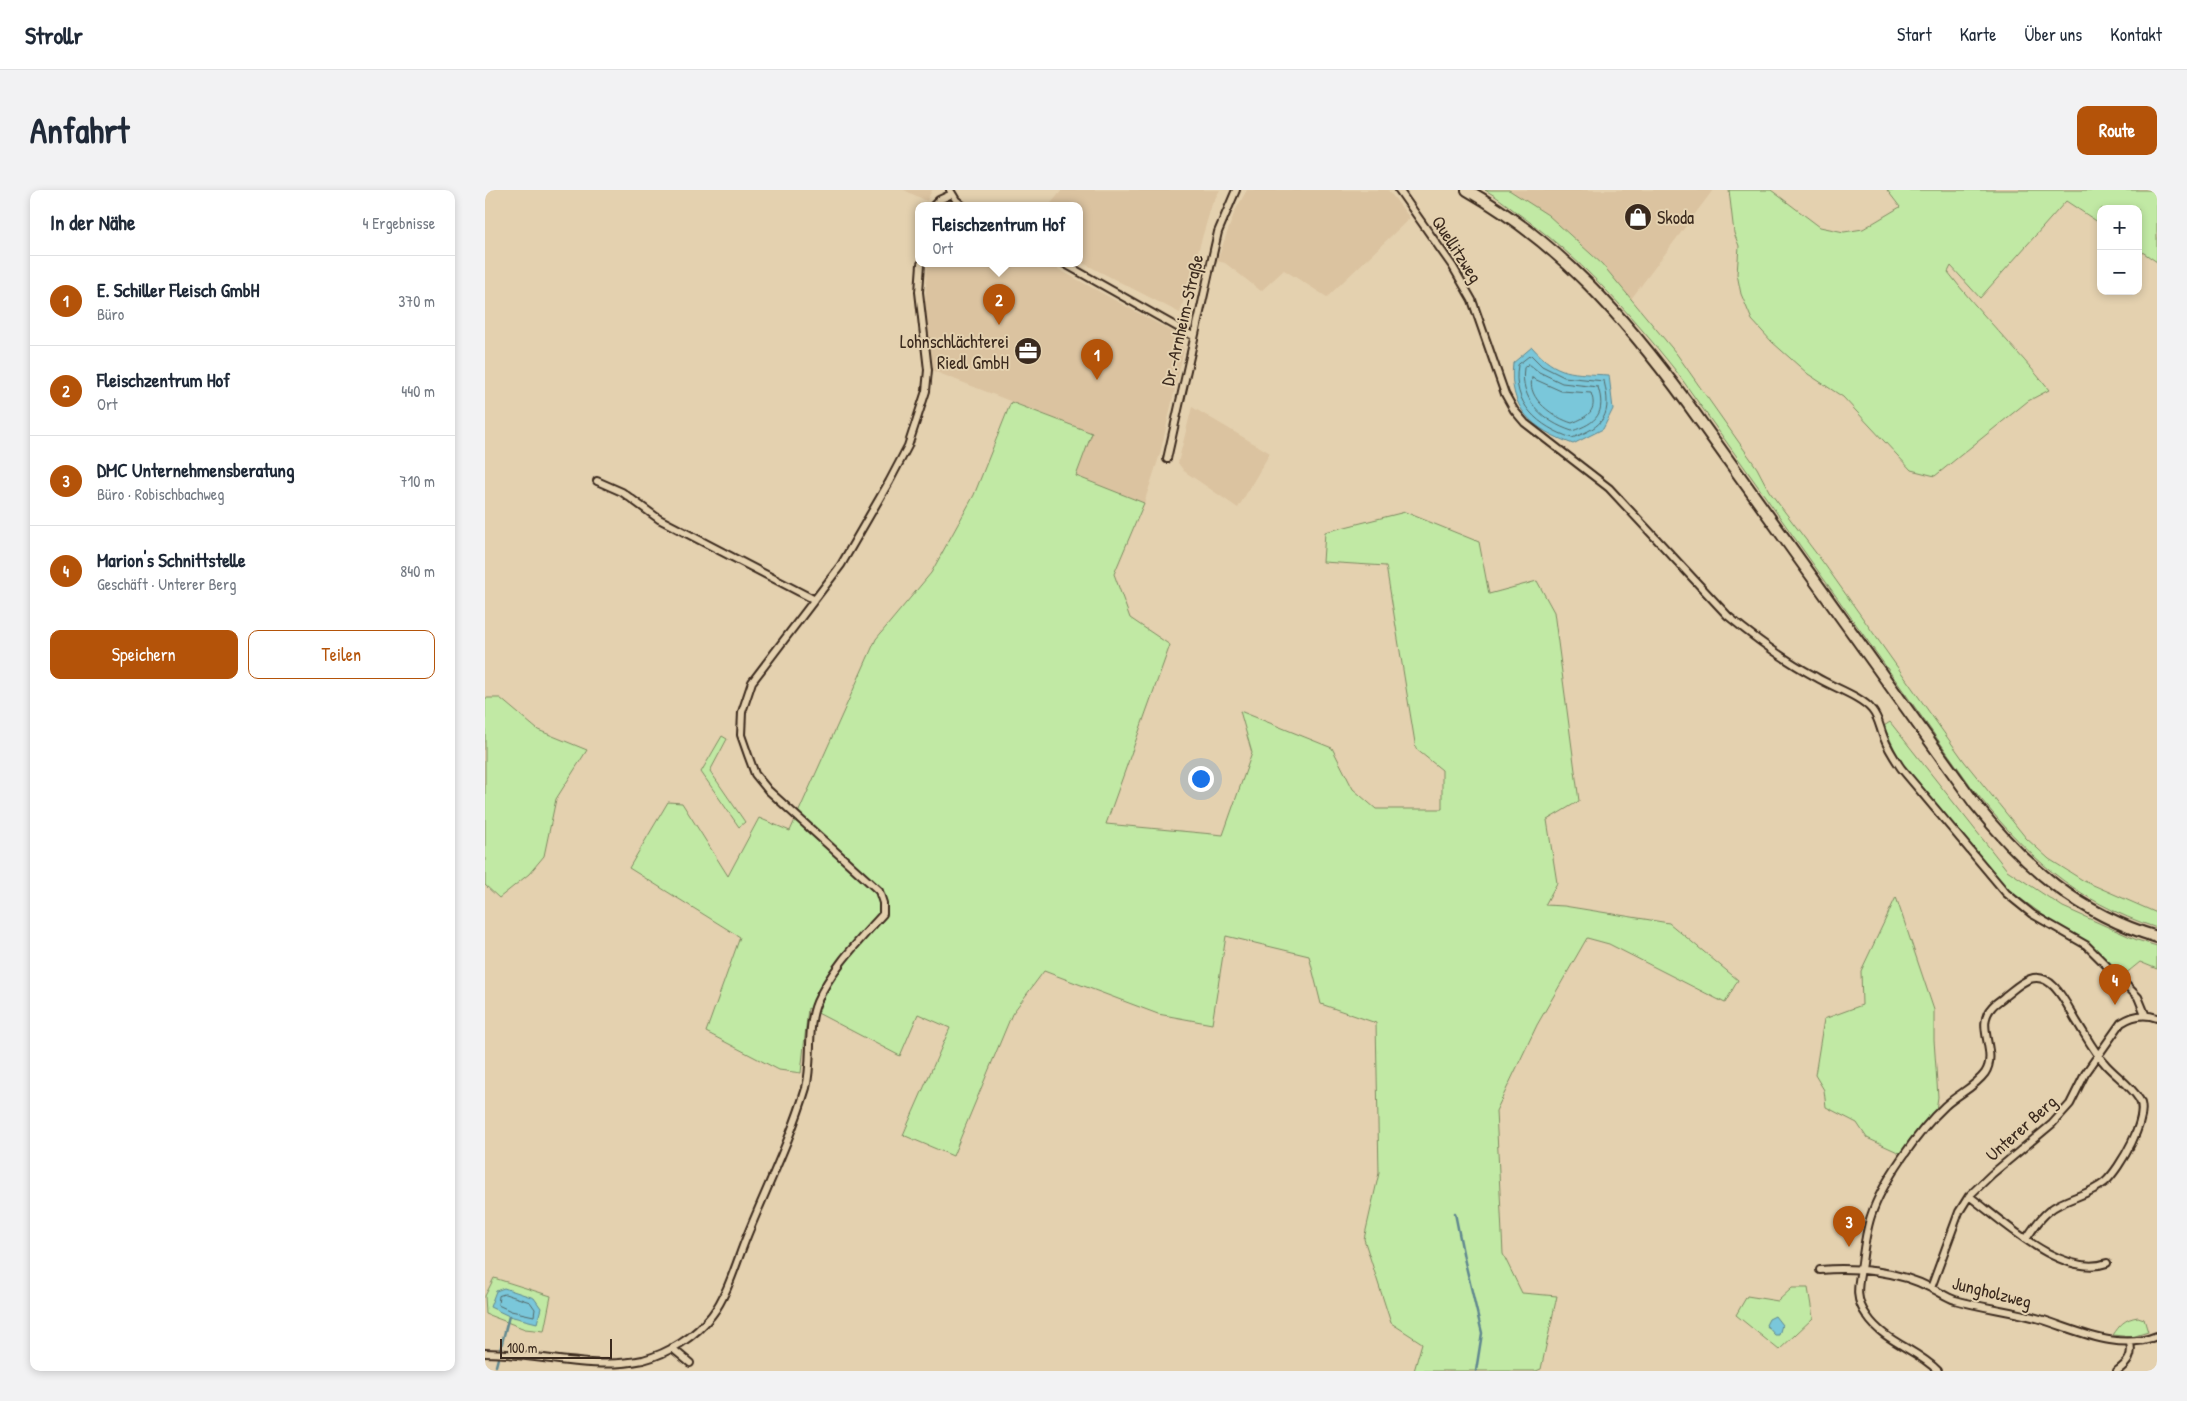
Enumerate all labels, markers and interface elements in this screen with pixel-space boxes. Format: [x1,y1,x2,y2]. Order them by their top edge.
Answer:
text: Strollr [25,19,83,51]
text: Start [1897,22,1932,47]
text: Karte [1960,22,1996,47]
text: Über uns [2024,22,2082,47]
text: Kontakt [2110,22,2162,47]
button: Route [2077,106,2157,155]
text: Anfahrt [30,107,129,154]
popup [915,202,1083,267]
shop icon: Skoda [1623,202,1653,232]
place label: Skoda [1657,205,1694,230]
map controls [2097,205,2142,295]
button: + [2097,205,2142,250]
text: In der Nähe [50,208,135,237]
text: Fleischzentrum Hof [932,211,1066,237]
street label: Quellitzweg [1426,211,1488,287]
text: 4 Ergebnisse [363,212,435,234]
text: Ort [932,237,953,259]
button: − [2097,250,2142,295]
street label: Dr.-Arnheim-Straße [1155,252,1209,388]
text: E. Schiller Fleisch GmbH [97,277,259,303]
pin: 2 [983,284,1015,325]
text: 1 [63,290,69,312]
text: 370 m [398,290,435,312]
text: Büro [97,303,124,325]
place label: Lohnschlächterei Riedl GmbH [900,329,1009,375]
office icon: Lohnschlächterei Riedl GmbH [1013,336,1043,366]
pin: 1 [1081,339,1113,380]
text: Fleischzentrum Hof [97,367,230,393]
text: 2 [62,380,70,402]
text: 440 m [401,380,435,402]
text: Ort [97,393,118,415]
text: DMC Unternehmensberatung [97,457,294,483]
text: 3 [62,470,70,492]
text: 710 m [400,470,435,492]
text: Büro · Robischbachweg [97,483,224,505]
text: Marion's Schnittstelle [97,547,246,573]
text: 4 [63,560,69,582]
text: 840 m [400,560,435,582]
text: Geschäft · Unterer Berg [97,573,236,595]
button: Speichern [50,630,238,679]
button: Teilen [248,630,435,679]
your location [1188,766,1214,792]
pin: 4 [2099,964,2131,1005]
street label: Unterer Berg [1980,1089,2062,1167]
pin: 3 [1833,1206,1865,1247]
street label: Jungholzweg [1950,1270,2034,1314]
scale bar [500,1336,613,1359]
text: 100 m [507,1338,537,1357]

